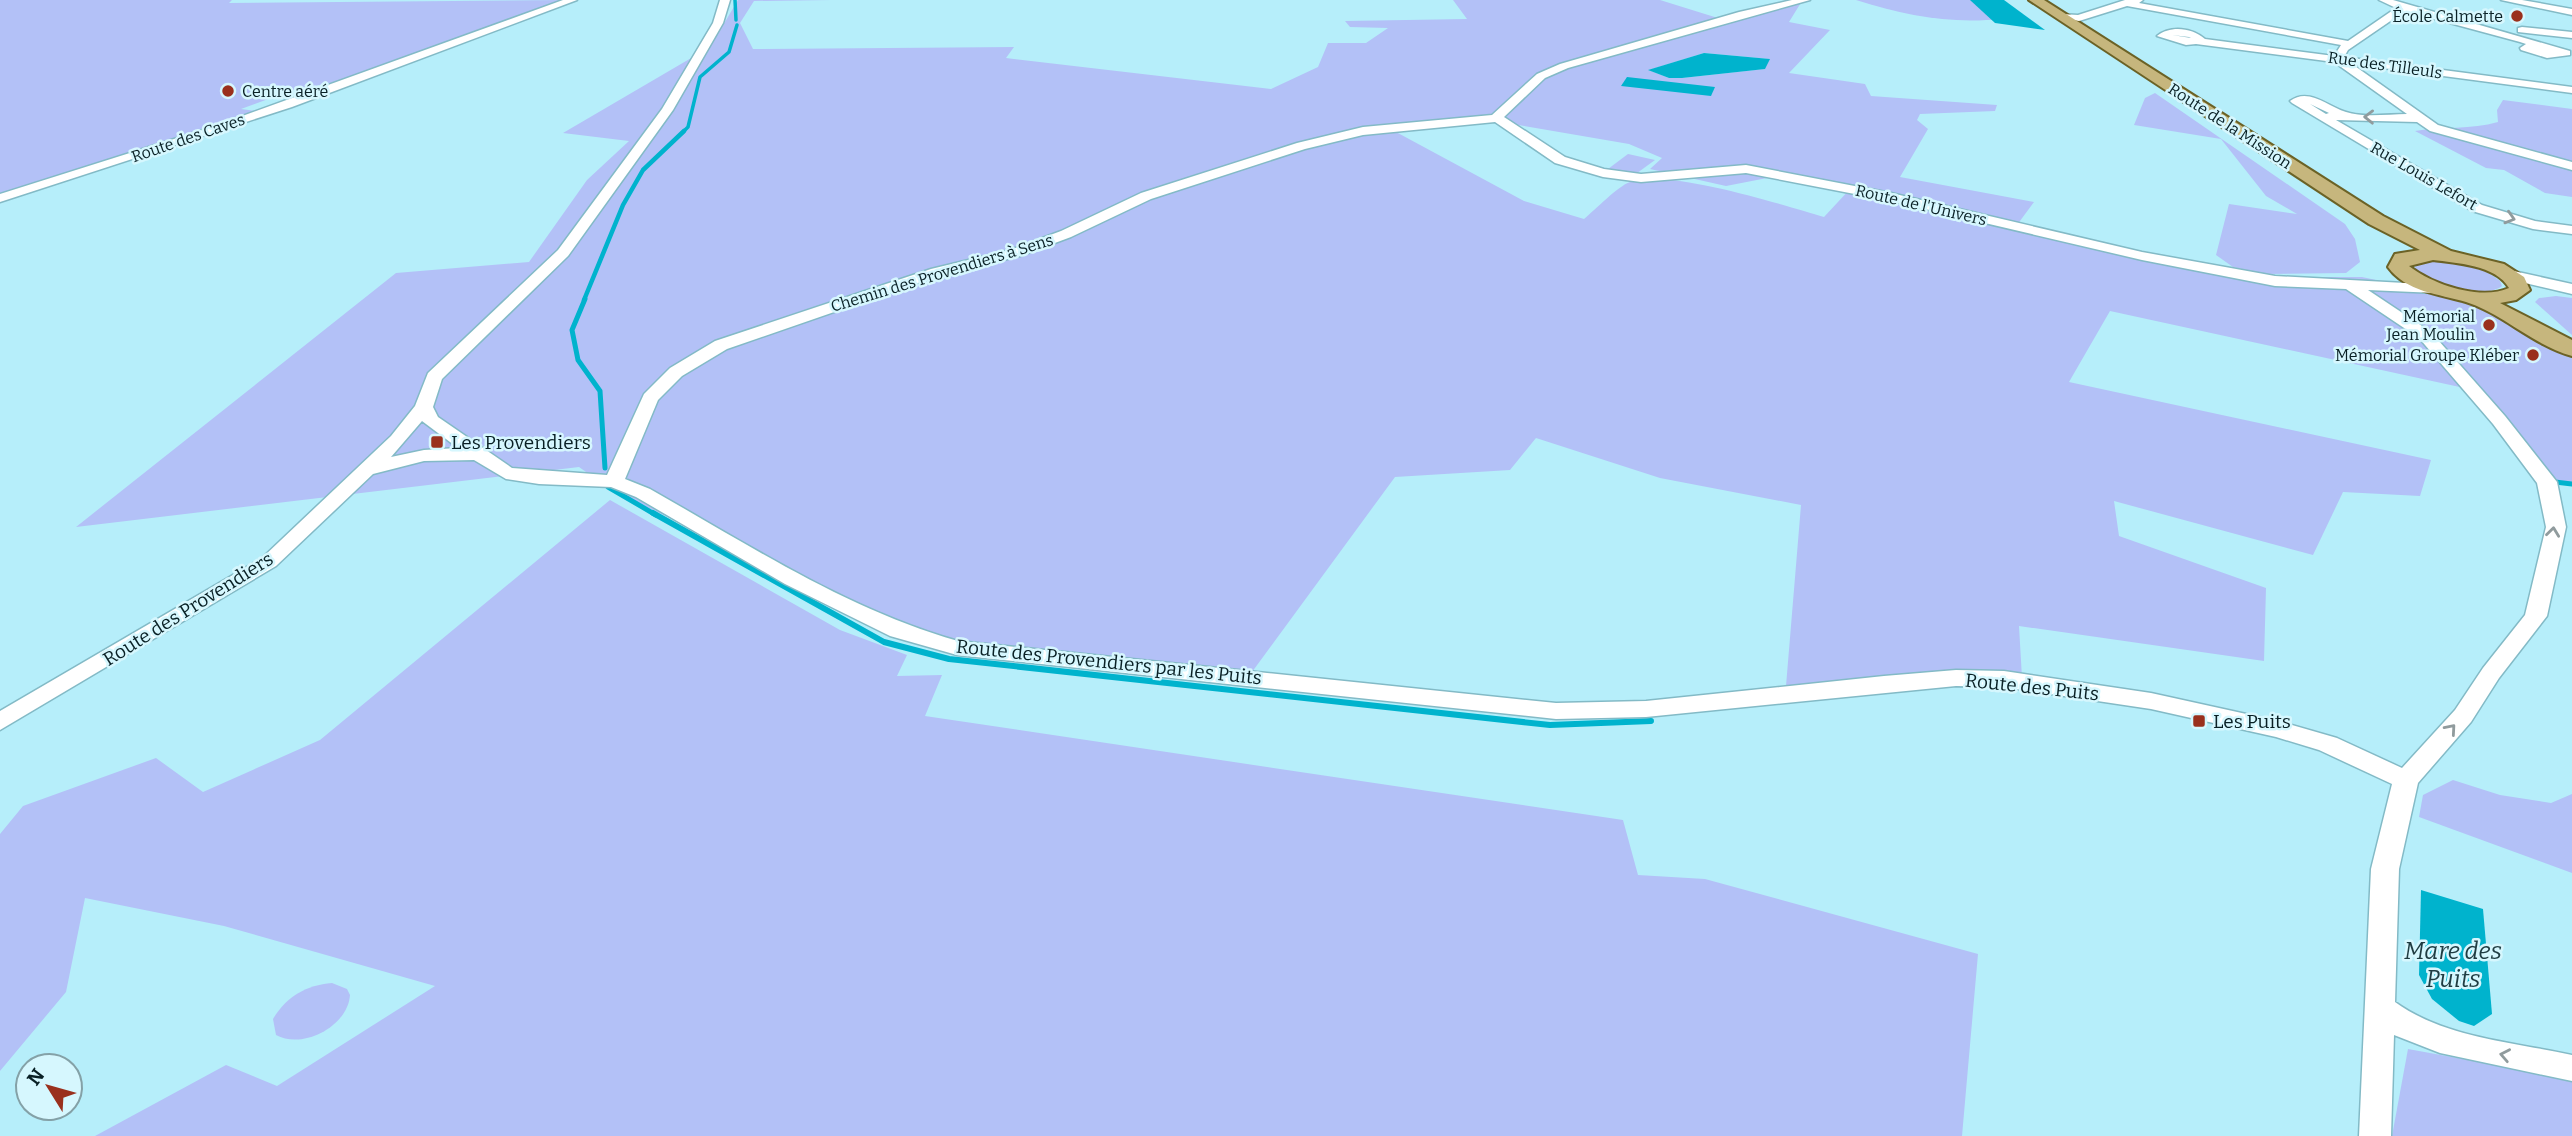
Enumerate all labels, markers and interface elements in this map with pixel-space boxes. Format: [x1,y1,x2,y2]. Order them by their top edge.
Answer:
place label: École Calmette [2392,6,2503,26]
marker: École Calmette [2509,8,2525,24]
street label: Rue des Tilleuls [2327,48,2443,82]
street label: Route de la Mission [2165,79,2295,173]
place label: Centre aéré [242,82,328,101]
marker: Centre aéré [220,83,236,99]
one-way arrow [2363,109,2374,125]
street label: Route des Caves [129,110,247,166]
street label: Rue Louis Lefort [2367,138,2481,214]
street label: Route de l'Univers [1853,181,1989,229]
one-way arrow [2504,210,2516,225]
street label: Chemin des Provendiers à Sens [828,230,1056,316]
place label: Mémorial Jean Moulin [2385,307,2475,344]
marker: Mémorial Jean Moulin [2481,317,2497,333]
place label: Mémorial Groupe Kléber [2335,346,2519,365]
marker: Mémorial Groupe Kléber [2525,347,2541,363]
place label: Les Provendiers [451,431,591,454]
marker: Les Provendiers [429,434,445,450]
one-way arrow [2546,526,2561,538]
street label: Route des Provendiers [99,547,277,671]
street label: Route des Provendiers par les Puits [955,635,1263,689]
street label: Route des Puits [1964,669,2100,705]
place label: Les Puits [2213,710,2291,733]
marker: Les Puits [2191,713,2207,729]
one-way arrow [2443,724,2456,737]
water label: Mare des Puits [2404,937,2502,993]
one-way arrow [2499,1049,2511,1064]
north arrow [14,1052,84,1122]
text: N [22,1064,50,1090]

